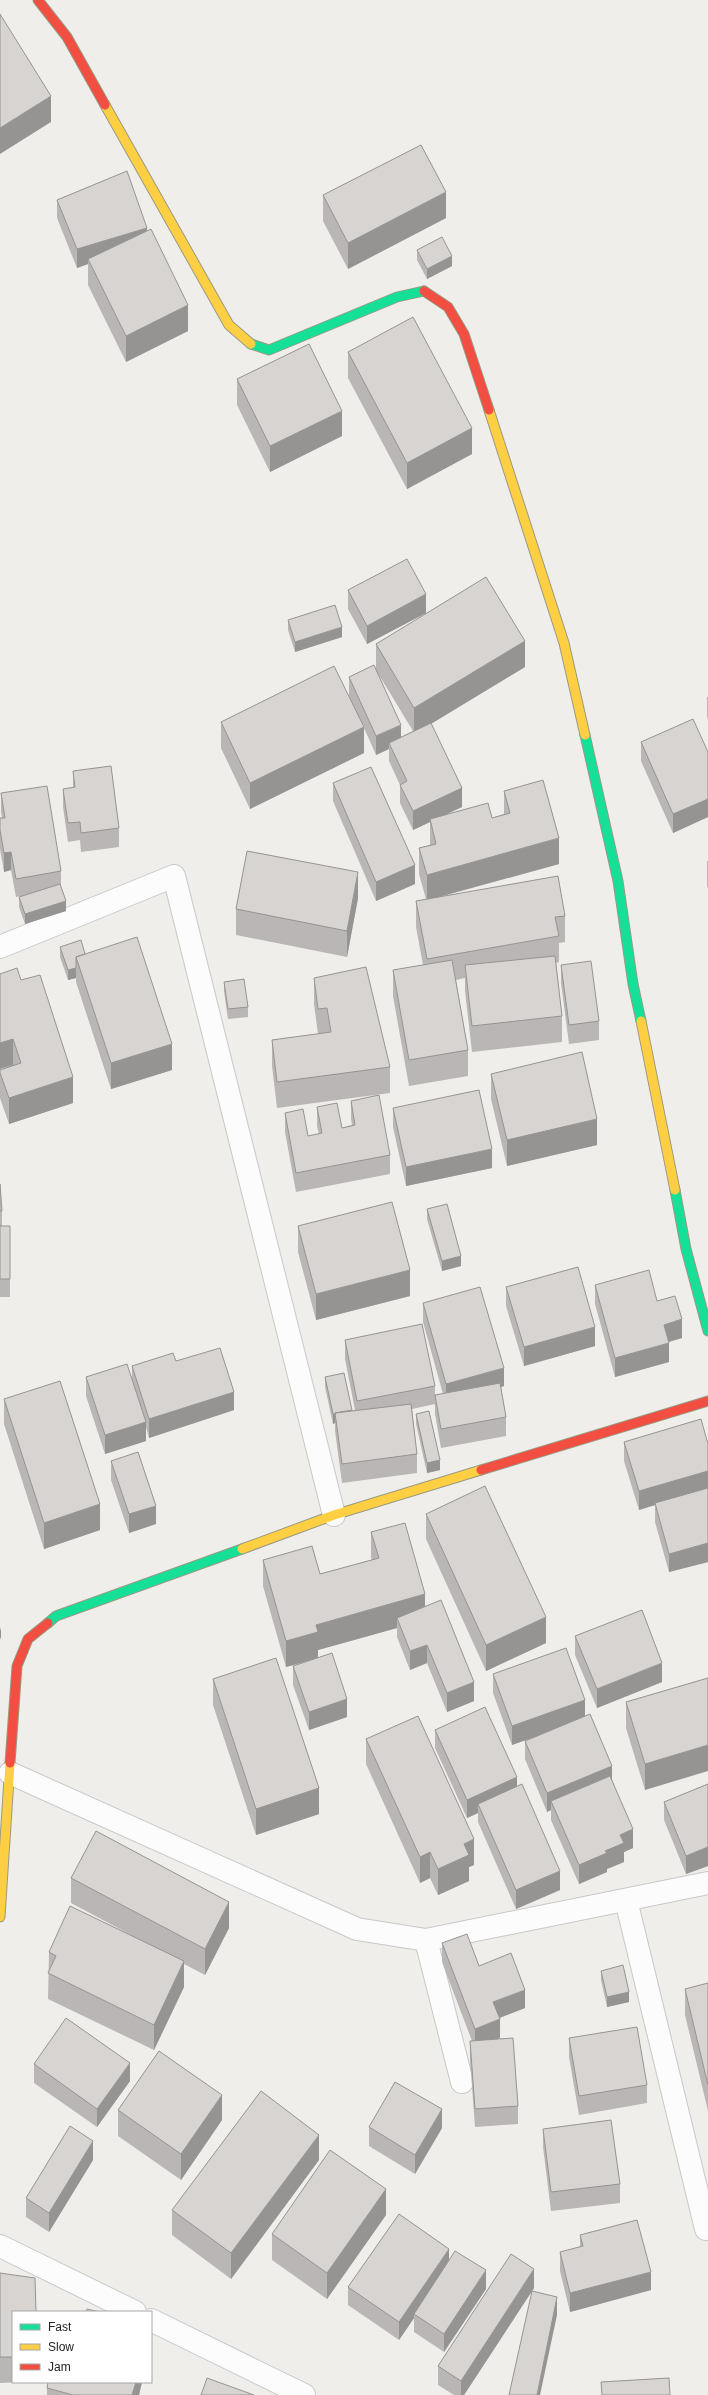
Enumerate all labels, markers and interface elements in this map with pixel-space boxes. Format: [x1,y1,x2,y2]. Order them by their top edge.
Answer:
legend [12,2311,152,2383]
text: Fast [48,2320,72,2334]
text: Slow [48,2340,74,2354]
text: Jam [48,2360,71,2374]

